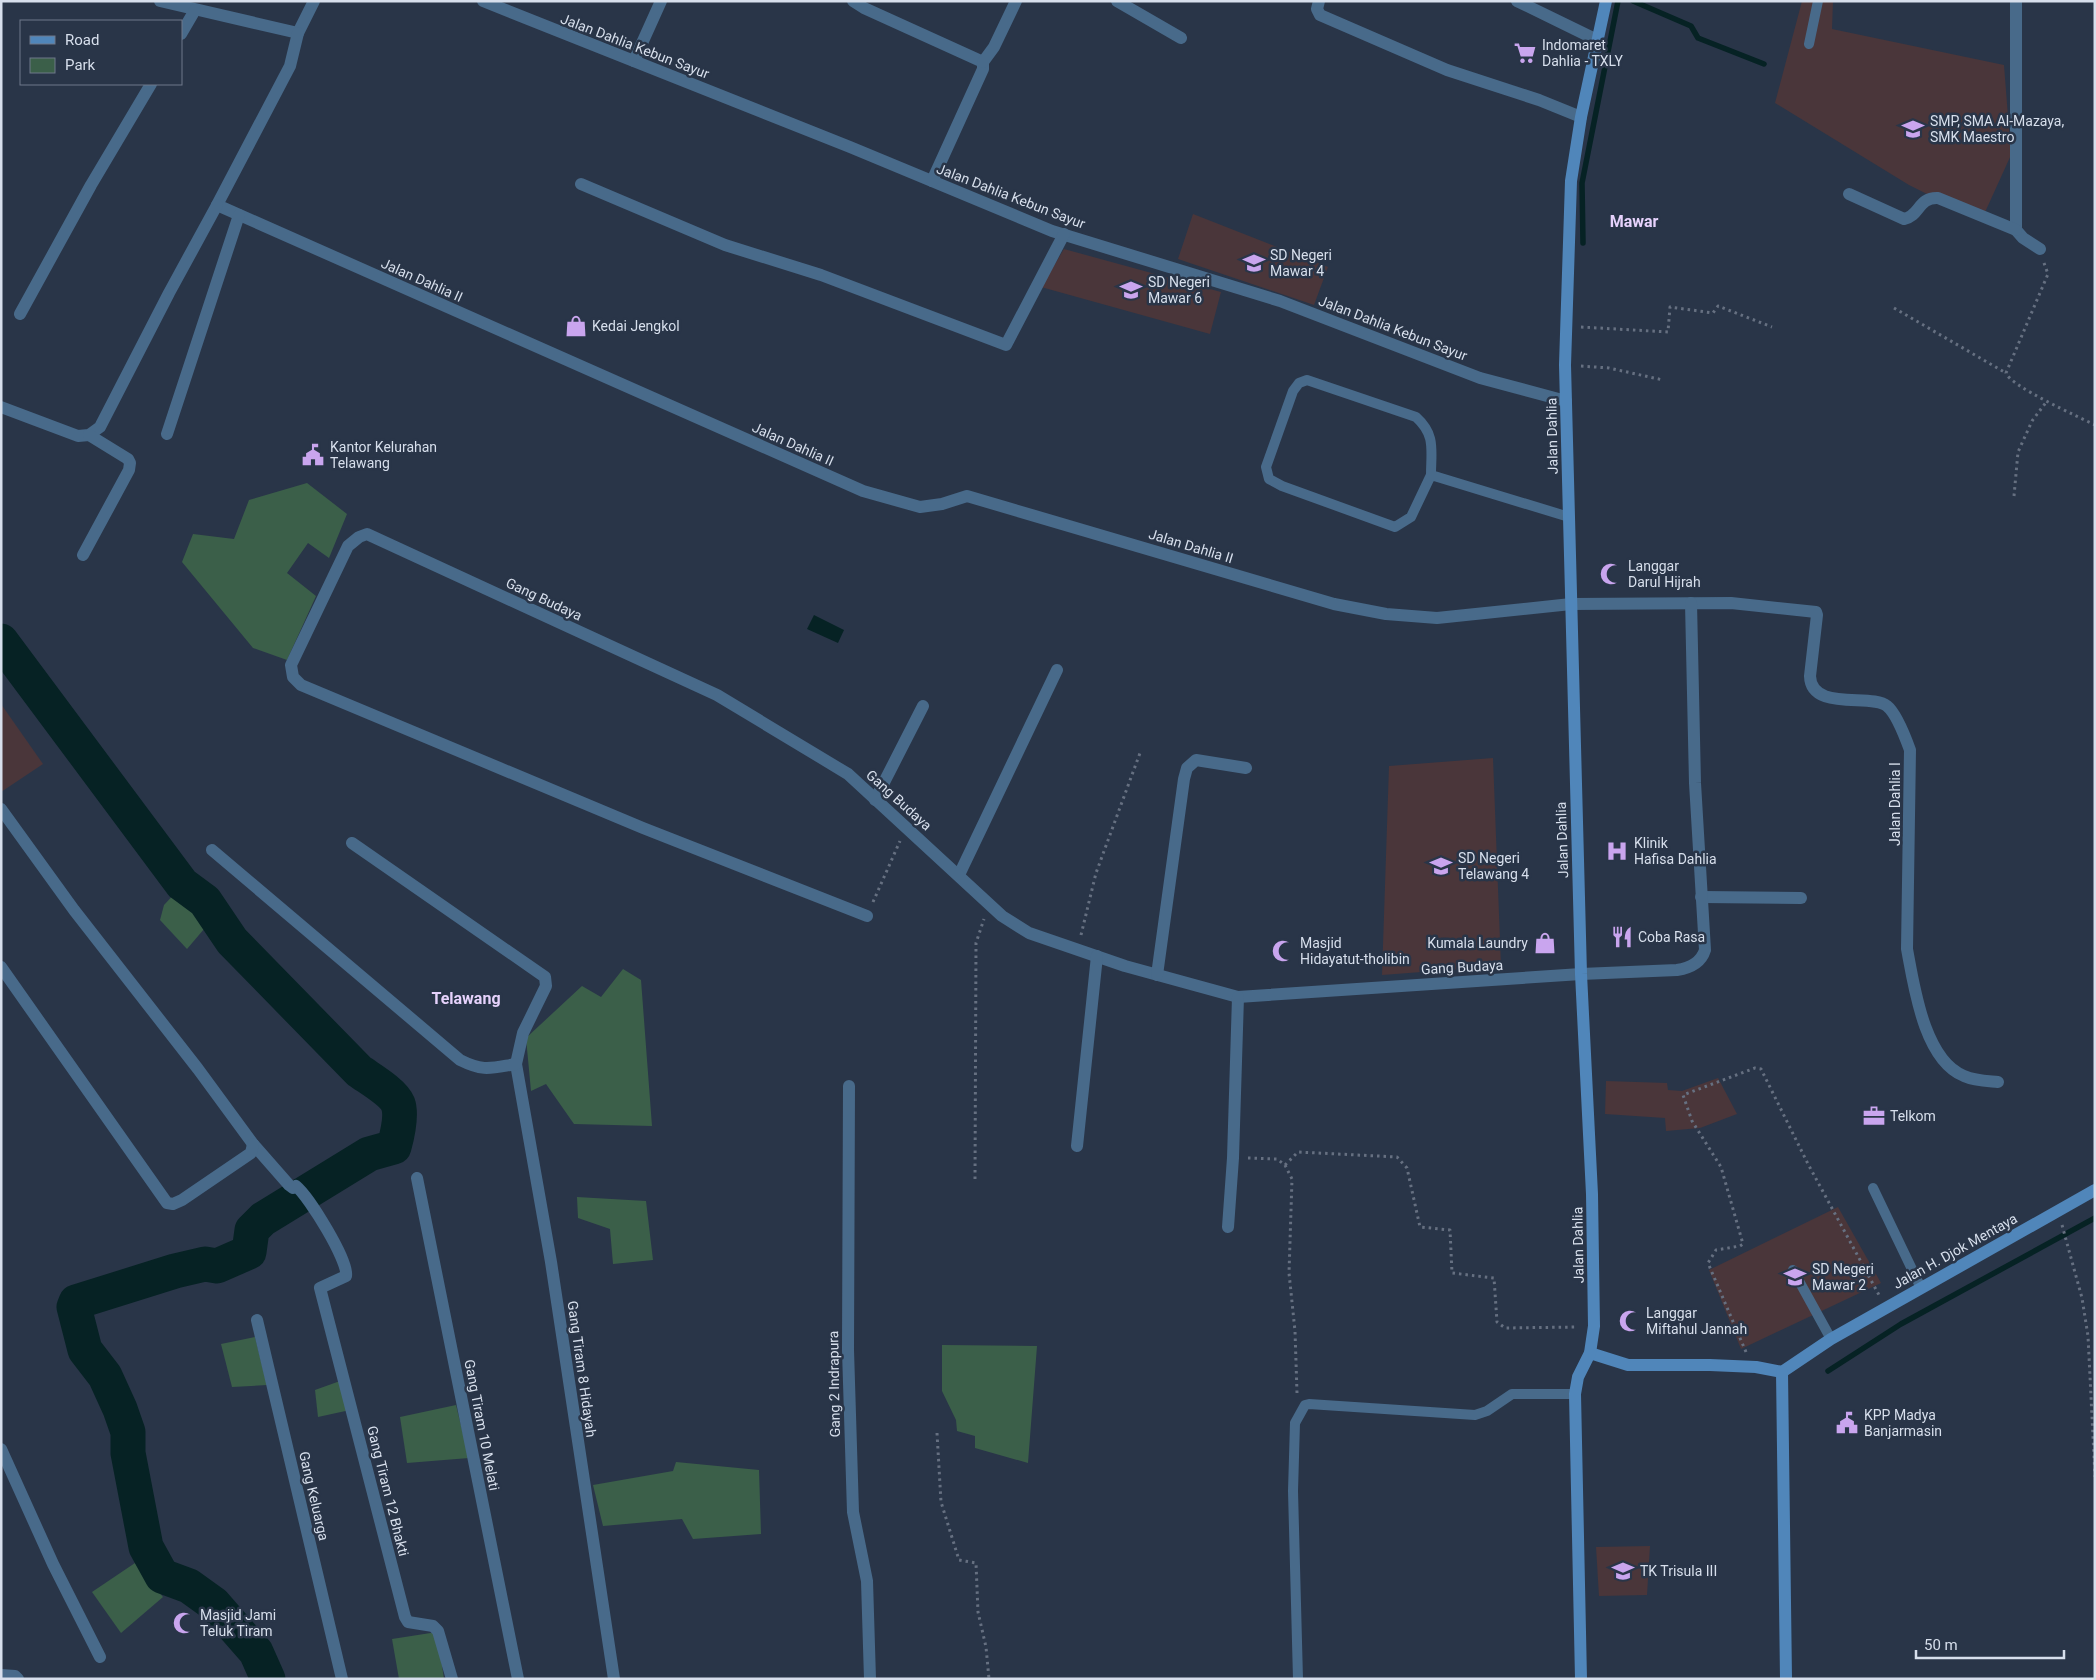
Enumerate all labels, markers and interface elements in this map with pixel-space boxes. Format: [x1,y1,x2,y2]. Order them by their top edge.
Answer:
street label: Jalan Dahlia Kebun Sayur [559,10,712,82]
legend [20,20,182,85]
text: Road [65,31,99,49]
place label: Indomaret Dahlia - TXLY [1542,37,1624,69]
supermarket icon: Indomaret Dahlia - TXLY [1512,40,1538,66]
text: Park [65,56,96,74]
place label: SMP, SMA Al-Mazaya, SMK Maestro [1930,113,2064,145]
school or university icon: SMP, SMA Al-Mazaya, SMK Maestro [1900,116,1926,142]
street label: Jalan Dahlia Kebun Sayur [935,160,1088,232]
district label: Mawar [1610,212,1659,231]
place label: SD Negeri Mawar 4 [1270,247,1332,279]
school or university icon: SD Negeri Mawar 4 [1241,250,1267,276]
street label: Jalan Dahlia II [379,255,465,305]
place label: SD Negeri Mawar 6 [1148,274,1210,306]
school or university icon: SD Negeri Mawar 6 [1118,277,1144,303]
street label: Jalan Dahlia Kebun Sayur [1317,292,1470,364]
shop icon: Kedai Jengkol [563,313,589,339]
place label: Kedai Jengkol [592,318,680,334]
street label: Jalan Dahlia [1543,398,1561,474]
street label: Jalan Dahlia II [750,419,836,469]
place label: Kantor Kelurahan Telawang [330,439,437,471]
public building icon: Kantor Kelurahan Telawang [300,442,326,468]
street label: Jalan Dahlia II [1147,526,1235,566]
place label: Langgar Darul Hijrah [1628,558,1701,590]
mosque icon: Langgar Darul Hijrah [1598,561,1624,587]
street label: Gang Budaya [503,574,585,624]
street label: Jalan Dahlia I [1887,762,1903,846]
street label: Gang Budaya [863,767,935,833]
street label: Jalan Dahlia [1553,801,1571,879]
place label: Klinik Hafisa Dahlia [1634,835,1717,867]
hospital icon: Klinik Hafisa Dahlia [1604,838,1630,864]
place label: SD Negeri Telawang 4 [1458,850,1529,882]
school or university icon: SD Negeri Telawang 4 [1428,853,1454,879]
restaurant icon: Coba Rasa [1609,924,1635,950]
place label: Coba Rasa [1638,929,1705,945]
shop icon: Kumala Laundry [1532,930,1558,956]
place label: Masjid Hidayatut-tholibin [1300,935,1410,967]
place label: Kumala Laundry [1427,935,1528,951]
mosque icon: Masjid Hidayatut-tholibin [1270,938,1296,964]
street label: Gang Budaya [1421,957,1503,977]
district label: Telawang [431,989,501,1008]
office icon: Telkom [1861,1103,1887,1129]
place label: Telkom [1890,1108,1936,1124]
street label: Jalan Dahlia [1569,1207,1587,1283]
street label: Jalan H. Djok Mentaya [1890,1210,2020,1292]
place label: SD Negeri Mawar 2 [1812,1261,1874,1293]
school or university icon: SD Negeri Mawar 2 [1782,1264,1808,1290]
street label: Gang Tiram 8 Hidayah [565,1300,599,1438]
place label: Langgar Miftahul Jannah [1646,1305,1747,1337]
mosque icon: Langgar Miftahul Jannah [1617,1308,1643,1334]
street label: Gang 2 Indrapura [825,1330,843,1438]
street label: Gang Tiram 10 Melati [461,1358,503,1492]
place label: KPP Madya Banjarmasin [1864,1407,1942,1439]
public building icon: KPP Madya Banjarmasin [1834,1410,1860,1436]
street label: Gang Tiram 12 Bhakti [364,1424,412,1558]
street label: Gang Keluarga [296,1450,332,1542]
school or university icon: TK Trisula III [1610,1558,1636,1584]
place label: TK Trisula III [1640,1563,1717,1579]
place label: Masjid Jami Teluk Tiram [200,1607,276,1639]
mosque icon: Masjid Jami Teluk Tiram [171,1610,197,1636]
scale bar [1916,1628,2064,1660]
text: 50 m [1924,1636,1958,1654]

